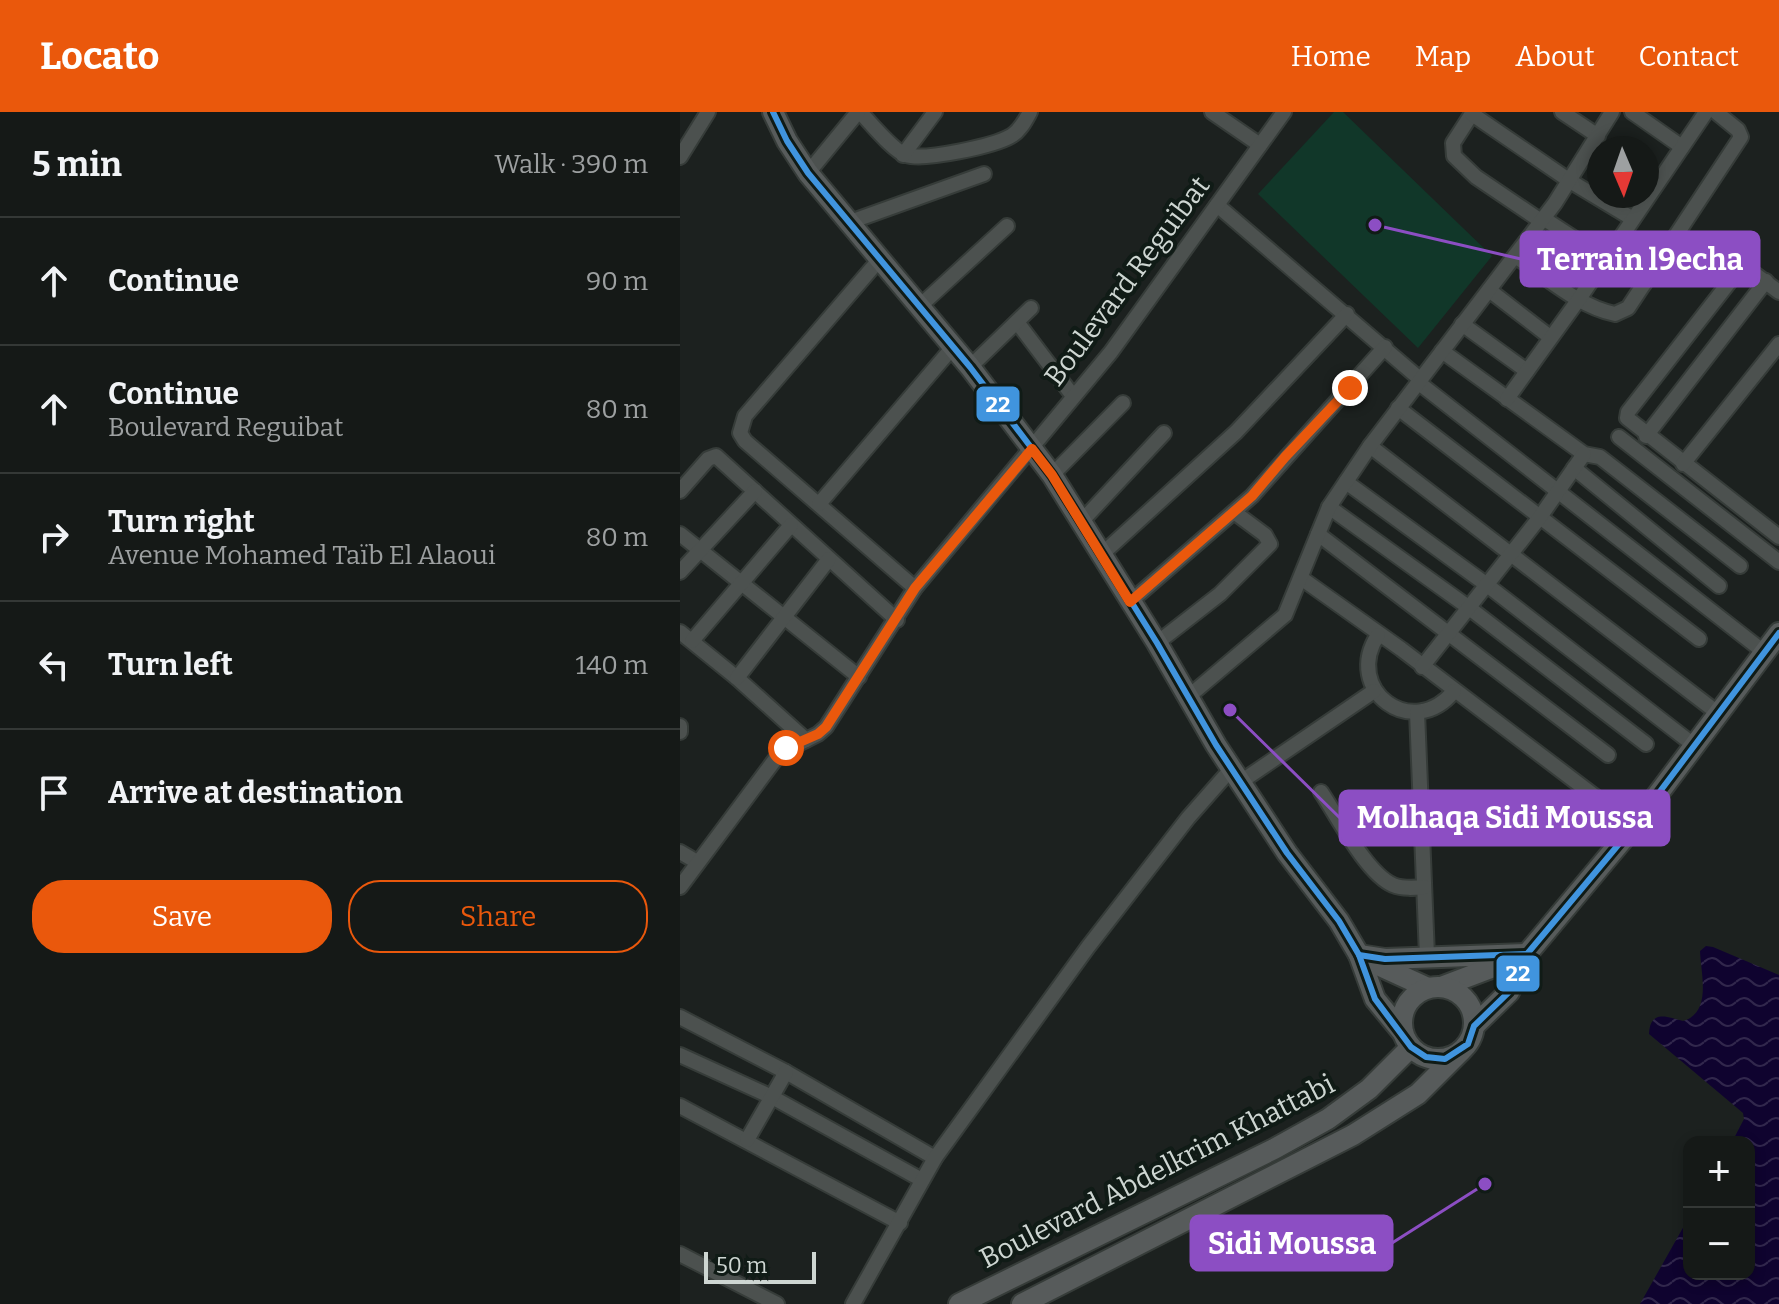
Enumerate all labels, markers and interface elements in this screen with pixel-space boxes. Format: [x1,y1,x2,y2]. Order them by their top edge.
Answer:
text: Locato [40,33,159,79]
text: Home [1291,40,1371,73]
text: Map [1415,40,1471,73]
text: About [1515,40,1595,73]
text: Contact [1639,40,1739,73]
north arrow [1587,136,1659,208]
text: 5 min [32,144,122,185]
text: Walk · 390 m [495,149,648,180]
street label: Boulevard Reguibat [1038,170,1216,392]
callout: Terrain l9echa [1521,232,1759,286]
text: Terrain l9echa [1537,242,1743,278]
icon: ahead [32,259,76,303]
text: Continue [108,263,239,299]
text: 90 m [586,266,648,297]
route end [1332,370,1368,406]
text: Continue [108,376,239,412]
line badge: 22 [975,385,1021,423]
icon: ahead [32,387,76,431]
text: 22 [986,391,1010,418]
text: 80 m [586,394,648,425]
text: Boulevard Reguibat [108,412,344,443]
text: Turn right [108,504,255,540]
icon: right [32,515,76,559]
text: 80 m [586,522,648,553]
text: Avenue Mohamed Taïb El Alaoui [108,540,496,571]
icon: left [32,643,76,687]
text: Turn left [108,647,233,683]
text: 140 m [576,650,648,681]
route start [768,730,804,766]
icon: arrive [32,771,76,815]
text: Arrive at destination [108,775,403,811]
callout: Molhaqa Sidi Moussa [1340,791,1669,845]
text: Molhaqa Sidi Moussa [1357,800,1654,836]
button: Save [32,880,332,953]
button: Share [348,880,648,953]
line badge: 22 [1495,954,1541,993]
text: 22 [1506,960,1530,987]
street label: Boulevard Abdelkrim Khattabi [974,1067,1340,1275]
map controls [1683,1136,1755,1280]
button: + [1683,1136,1755,1208]
button: − [1683,1208,1755,1280]
callout: Sidi Moussa [1191,1216,1392,1270]
text: Sidi Moussa [1208,1226,1376,1262]
scale bar [704,1248,816,1284]
text: 50 m [716,1252,767,1279]

